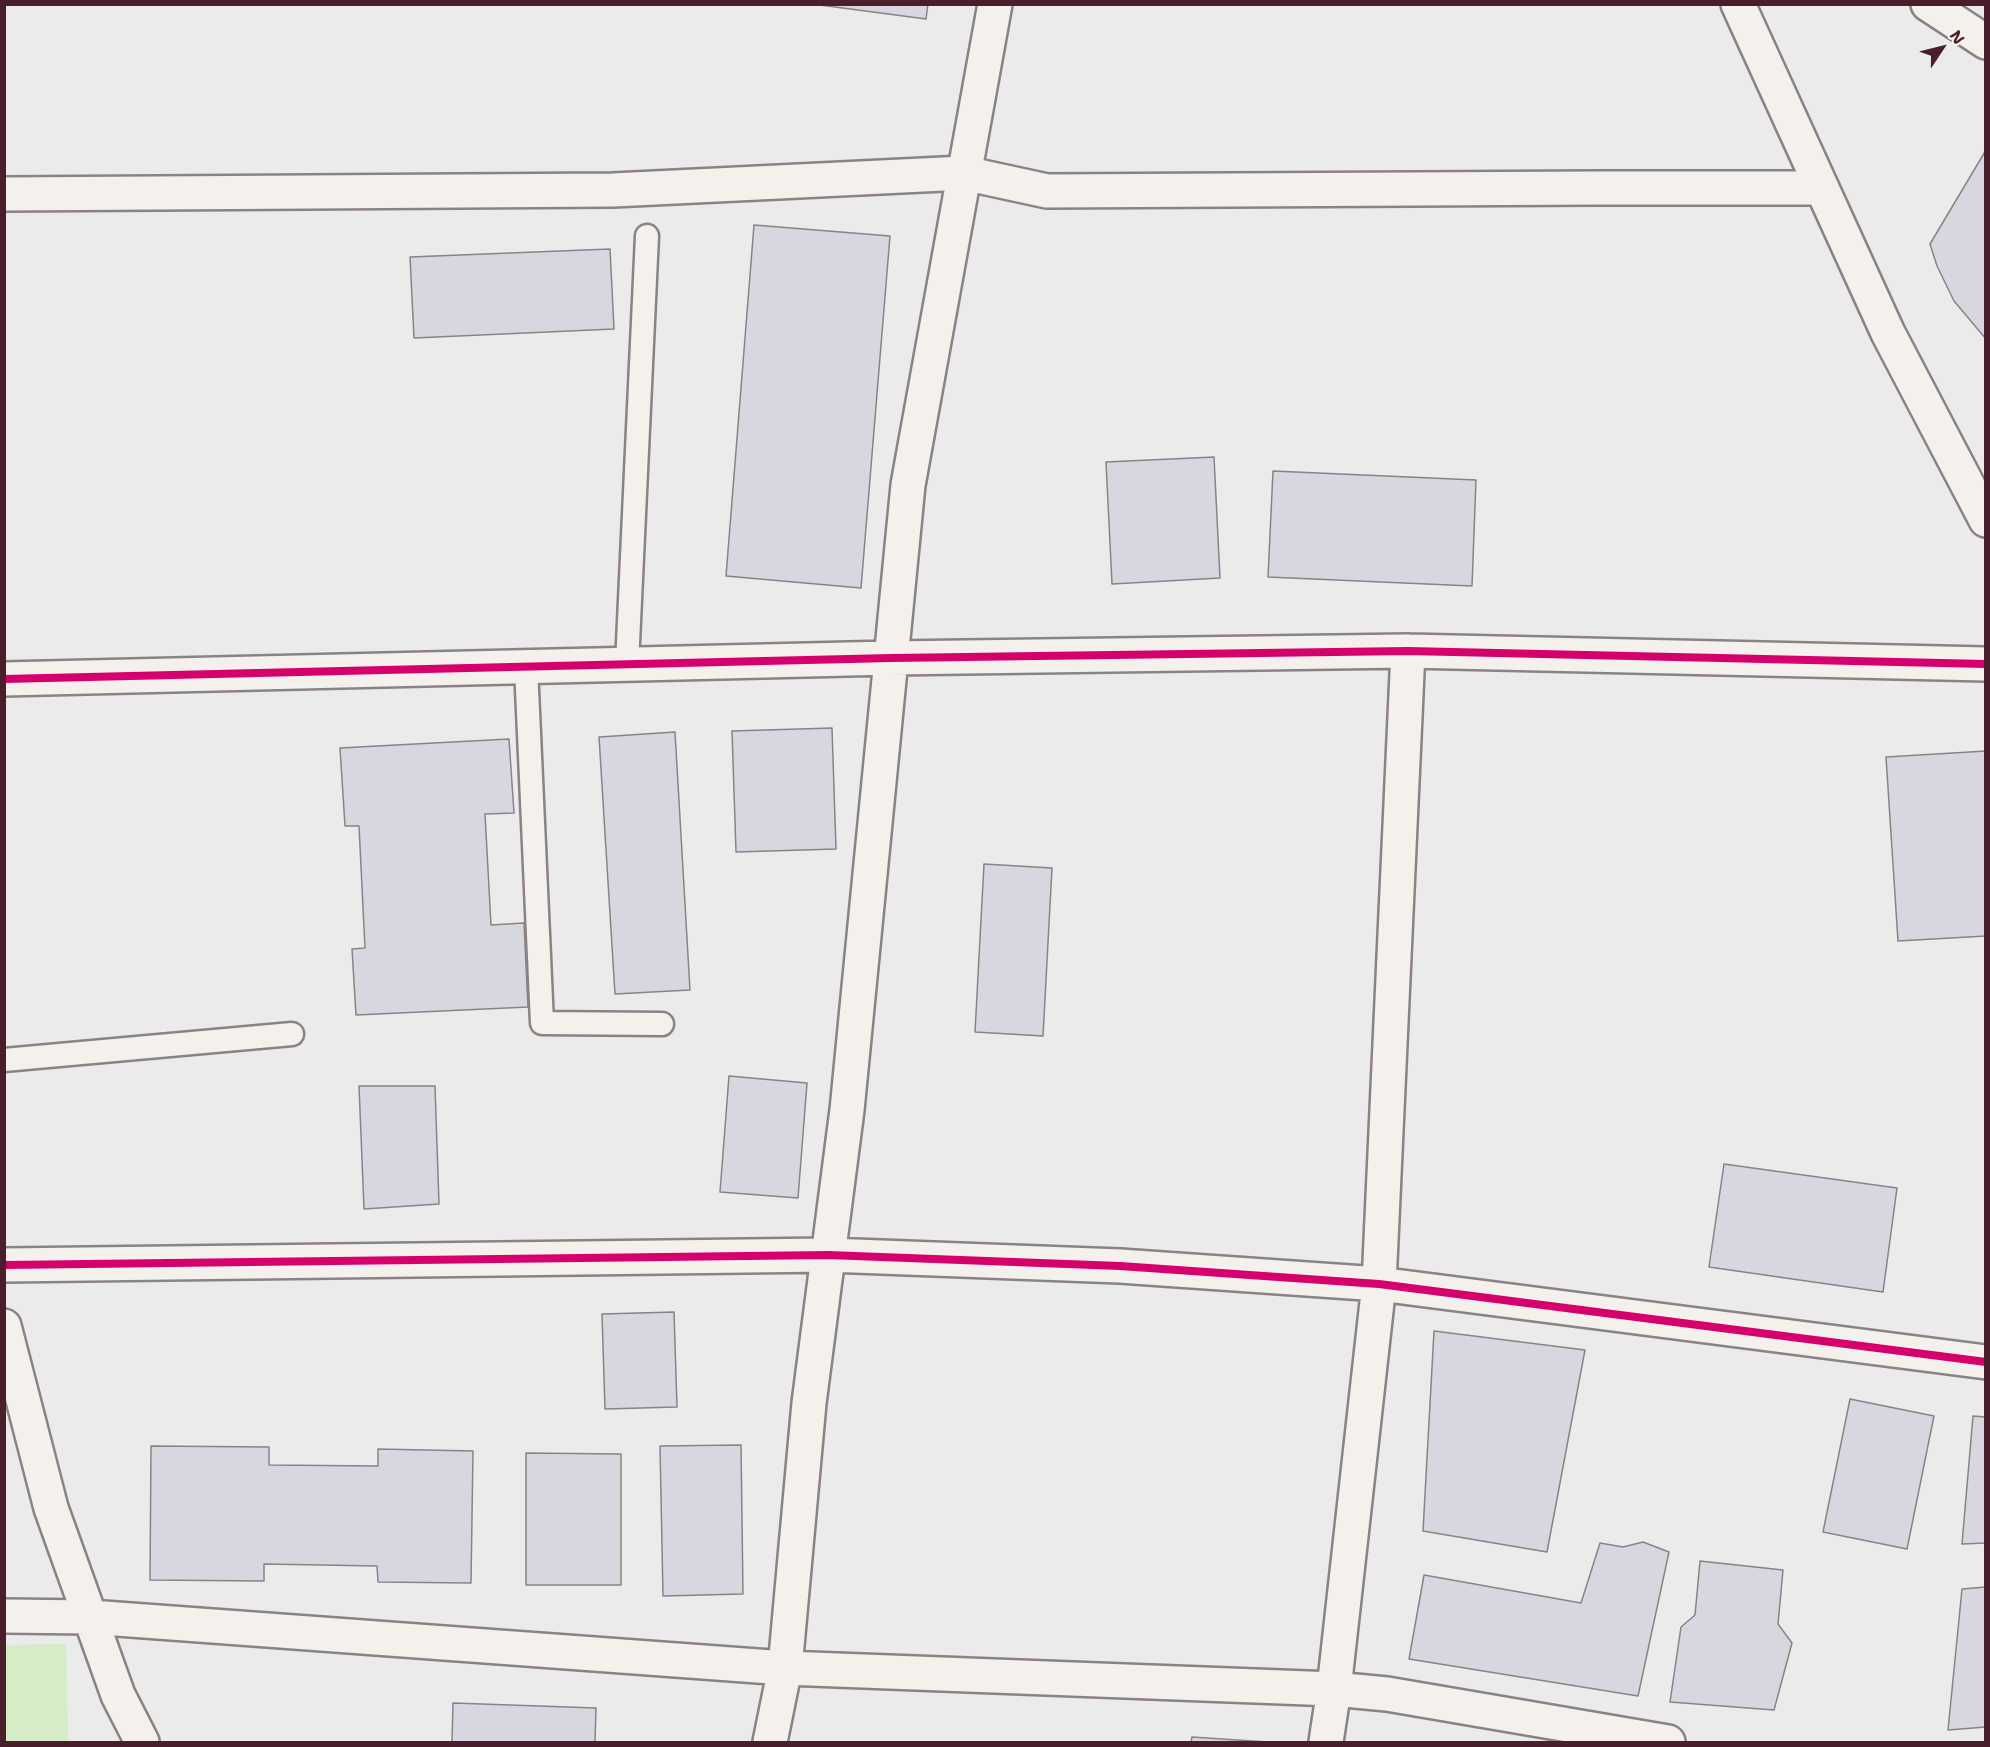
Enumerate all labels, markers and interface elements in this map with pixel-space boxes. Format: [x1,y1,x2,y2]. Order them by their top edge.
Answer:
north arrow [1912,18,1972,78]
text: N [1945,26,1969,49]

